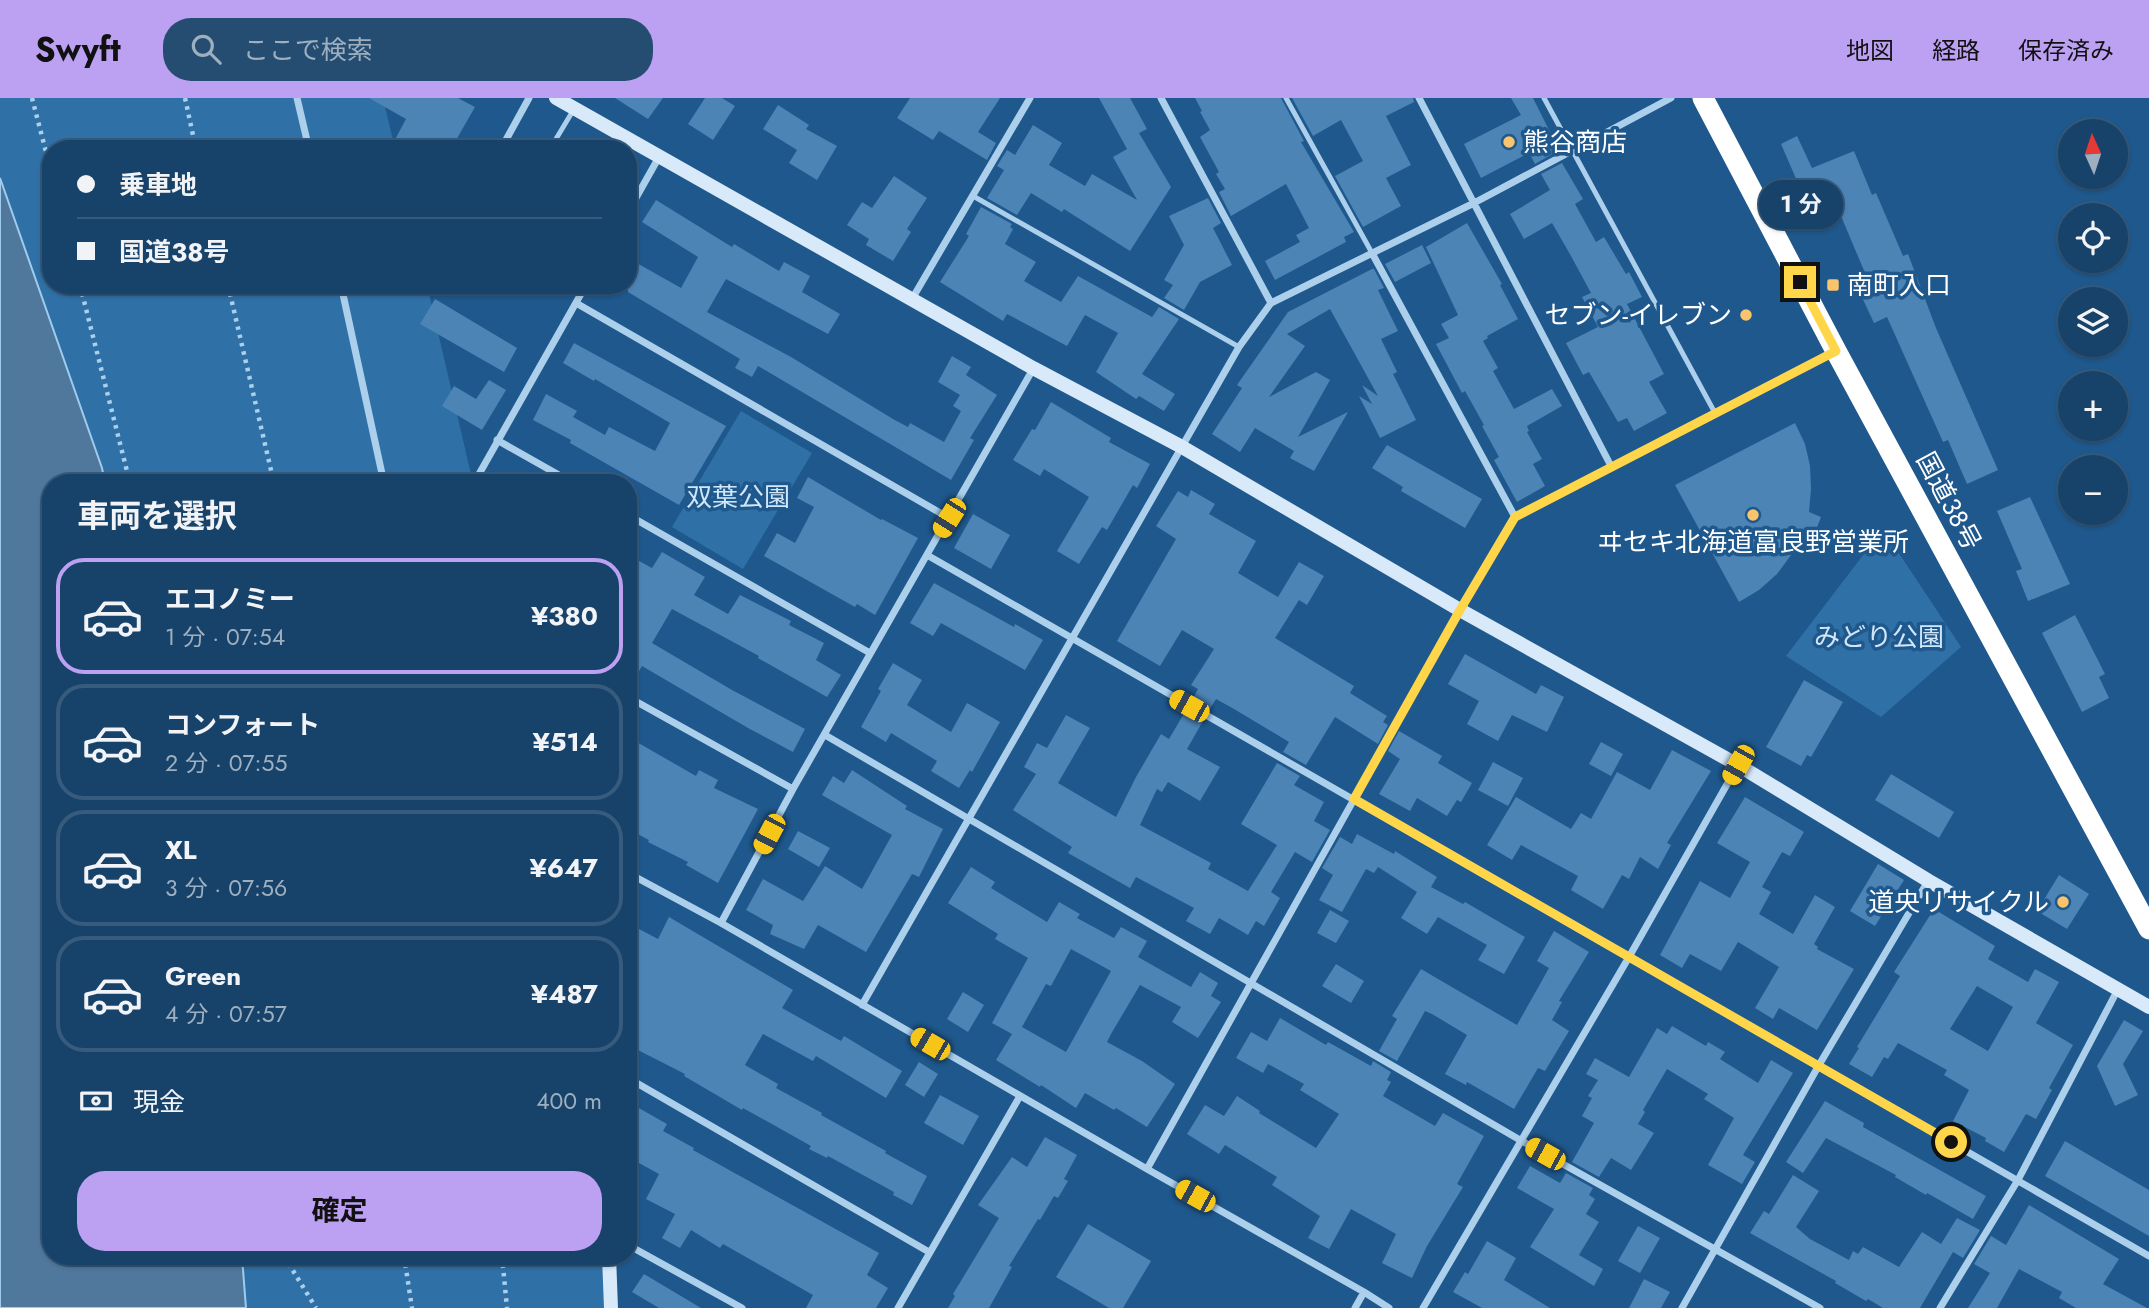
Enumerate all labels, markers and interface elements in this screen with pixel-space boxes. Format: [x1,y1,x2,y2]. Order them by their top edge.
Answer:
search box [163,18,653,81]
text: Swyft [35,26,121,73]
icon: search [187,30,225,68]
text: ここで検索 [243,31,373,69]
text: 地図 [1846,33,1894,68]
text: 経路 [1932,33,1980,68]
text: 保存済み [2018,33,2114,68]
north arrow [2058,119,2128,189]
map controls [2058,119,2128,525]
place label: 熊谷商店 [1523,123,1627,161]
marker: 熊谷商店 [1501,134,1517,150]
text: 乗車地 [119,166,197,204]
callout: 1 分 [1758,180,1842,230]
text: 1 分 [1780,187,1822,221]
button: locate [2058,203,2128,273]
text: 国道38号 [119,233,229,271]
route end [1784,266,1816,298]
place label: 南町入口 [1847,266,1951,304]
marker: 南町入口 [1825,277,1841,293]
button: layers [2058,287,2128,357]
place label: セブン-イレブン [1545,296,1732,334]
marker: セブン-イレブン [1738,307,1754,323]
button: + [2058,371,2128,441]
street label: 国道38号 [1907,445,1991,557]
button: − [2058,455,2128,525]
park label: 双葉公園 [686,478,790,516]
text: 車両を選択 [77,493,237,539]
car [929,495,970,541]
marker: ヰセキ北海道富良野営業所 [1745,507,1761,523]
place label: ヰセキ北海道富良野営業所 [1597,523,1909,561]
text: エコノミー [165,580,295,618]
icon: car [81,585,144,648]
text: ¥380 [531,597,598,635]
park label: みどり公園 [1814,618,1944,656]
text: 1 分 · 07:54 [165,620,285,654]
car [1166,687,1213,725]
text: コンフォート [165,706,320,744]
icon: car [81,711,144,774]
text: ¥514 [532,723,598,761]
car [1719,742,1758,788]
text: 2 分 · 07:55 [165,746,287,780]
car [750,811,789,857]
text: XL [165,831,197,869]
icon: car [81,837,144,900]
text: ¥647 [529,849,598,887]
text: 3 分 · 07:56 [165,871,287,905]
place label: 道央リサイクル [1868,883,2049,921]
marker: 道央リサイクル [2055,894,2071,910]
text: Green [165,957,241,995]
icon: car [81,963,144,1026]
text: ¥487 [531,975,598,1013]
text: 4 分 · 07:57 [165,997,287,1031]
car [907,1024,954,1064]
icon: cash [77,1082,115,1120]
text: 現金 [133,1083,185,1121]
text: 400 m [536,1084,602,1118]
route start [1935,1126,1967,1158]
car [1522,1135,1569,1173]
button: 確定 [77,1171,602,1251]
car [1172,1177,1219,1215]

